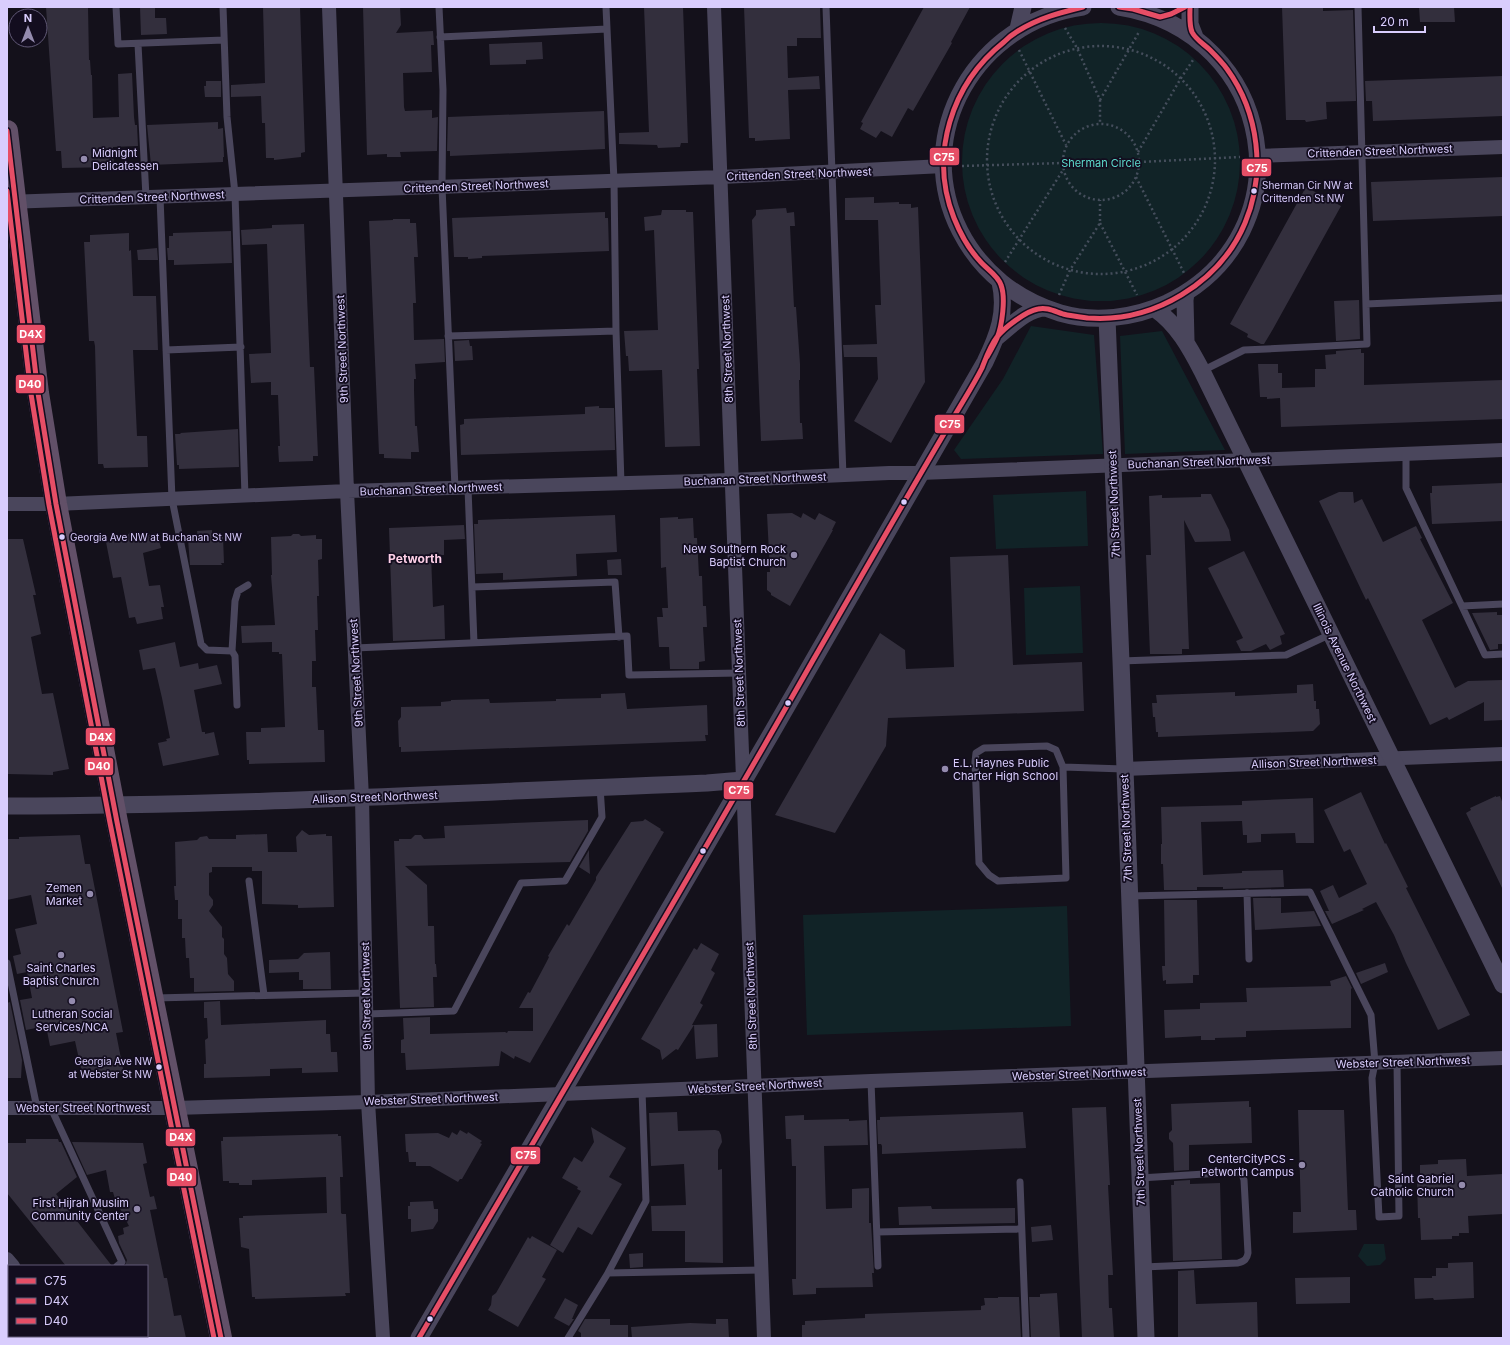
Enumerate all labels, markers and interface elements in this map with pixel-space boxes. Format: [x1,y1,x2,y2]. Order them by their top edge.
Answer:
north arrow [8,8,48,48]
scale bar [1374,8,1425,34]
text: N [24,11,32,25]
text: 20 m [1380,14,1409,29]
street label: Crittenden Street Northwest [1307,141,1453,161]
place label: Midnight Delicatessen [92,146,159,173]
line badge: C75 [929,147,960,166]
text: C75 [933,150,955,164]
marker: Midnight Delicatessen [79,154,89,164]
park label: Sherman Circle [1061,156,1141,170]
line badge: C75 [1241,158,1272,177]
text: C75 [1246,161,1268,175]
street label: Crittenden Street Northwest [726,164,872,184]
street label: Crittenden Street Northwest [403,176,549,196]
place label: Sherman Cir NW at Crittenden St NW [1262,179,1353,204]
marker: Sherman Cir NW at Crittenden St NW [1249,186,1259,196]
street label: Crittenden Street Northwest [79,187,225,207]
street label: 9th Street Northwest [333,294,351,403]
street label: 8th Street Northwest [718,294,736,403]
line badge: D4X [16,324,46,344]
text: D4X [19,327,43,341]
line badge: D40 [15,374,45,394]
text: D40 [19,377,41,391]
line badge: C75 [934,414,965,434]
text: C75 [939,417,961,431]
street label: 7th Street Northwest [1105,450,1123,558]
street label: Buchanan Street Northwest [1127,452,1271,471]
street label: Buchanan Street Northwest [683,469,827,488]
street label: Buchanan Street Northwest [359,479,503,498]
unlabelled marker [899,497,909,507]
place label: Georgia Ave NW at Buchanan St NW [70,531,242,543]
marker: Georgia Ave NW at Buchanan St NW [57,532,67,542]
place label: New Southern Rock Baptist Church [683,542,786,569]
marker: New Southern Rock Baptist Church [789,550,799,560]
district label: Petworth [388,551,442,566]
street label: Illinois Avenue Northwest [1310,601,1380,725]
street label: 9th Street Northwest [346,618,366,727]
street label: 8th Street Northwest [730,618,748,727]
unlabelled marker [783,698,793,708]
line badge: D4X [85,727,116,746]
text: D4X [89,730,113,744]
street label: Allison Street Northwest [1251,753,1377,771]
place label: E.L. Haynes Public Charter High School [953,756,1058,783]
line badge: D40 [84,757,114,776]
text: D40 [88,759,110,773]
marker: E.L. Haynes Public Charter High School [940,764,950,774]
street label: 7th Street Northwest [1117,774,1135,882]
line badge: C75 [723,781,754,800]
text: C75 [728,783,750,797]
street label: Allison Street Northwest [312,788,438,806]
unlabelled marker [698,846,708,856]
place label: Zemen Market [46,881,82,908]
marker: Zemen Market [85,889,95,899]
street label: 9th Street Northwest [358,941,374,1050]
street label: 8th Street Northwest [742,941,760,1050]
marker: Saint Charles Baptist Church [56,950,66,960]
place label: Saint Charles Baptist Church [23,961,99,988]
marker: Lutheran Social Services/NCA [67,996,77,1006]
place label: Lutheran Social Services/NCA [32,1007,112,1034]
street label: Webster Street Northwest [1336,1053,1471,1071]
place label: Georgia Ave NW at Webster St NW [68,1055,152,1080]
marker: Georgia Ave NW at Webster St NW [154,1062,164,1072]
street label: Webster Street Northwest [1012,1065,1147,1083]
street label: Webster Street Northwest [688,1075,823,1097]
street label: Webster Street Northwest [364,1090,499,1108]
street label: 7th Street Northwest [1130,1098,1148,1206]
street label: Webster Street Northwest [16,1101,151,1115]
line badge: D4X [165,1128,196,1147]
text: D4X [169,1130,193,1144]
line badge: C75 [510,1146,541,1165]
text: C75 [515,1148,537,1162]
place label: CenterCityPCS - Petworth Campus [1201,1152,1294,1179]
marker: CenterCityPCS - Petworth Campus [1297,1160,1307,1170]
line badge: D40 [166,1167,197,1187]
text: D40 [170,1170,192,1184]
place label: Saint Gabriel Catholic Church [1371,1172,1454,1199]
marker: Saint Gabriel Catholic Church [1457,1180,1467,1190]
place label: First Hijrah Muslim Community Center [31,1196,129,1223]
marker: First Hijrah Muslim Community Center [132,1204,142,1214]
legend [8,1265,148,1337]
text: C75 [44,1273,67,1288]
text: D4X [44,1293,69,1308]
text: D40 [44,1313,68,1328]
unlabelled marker [425,1314,435,1324]

